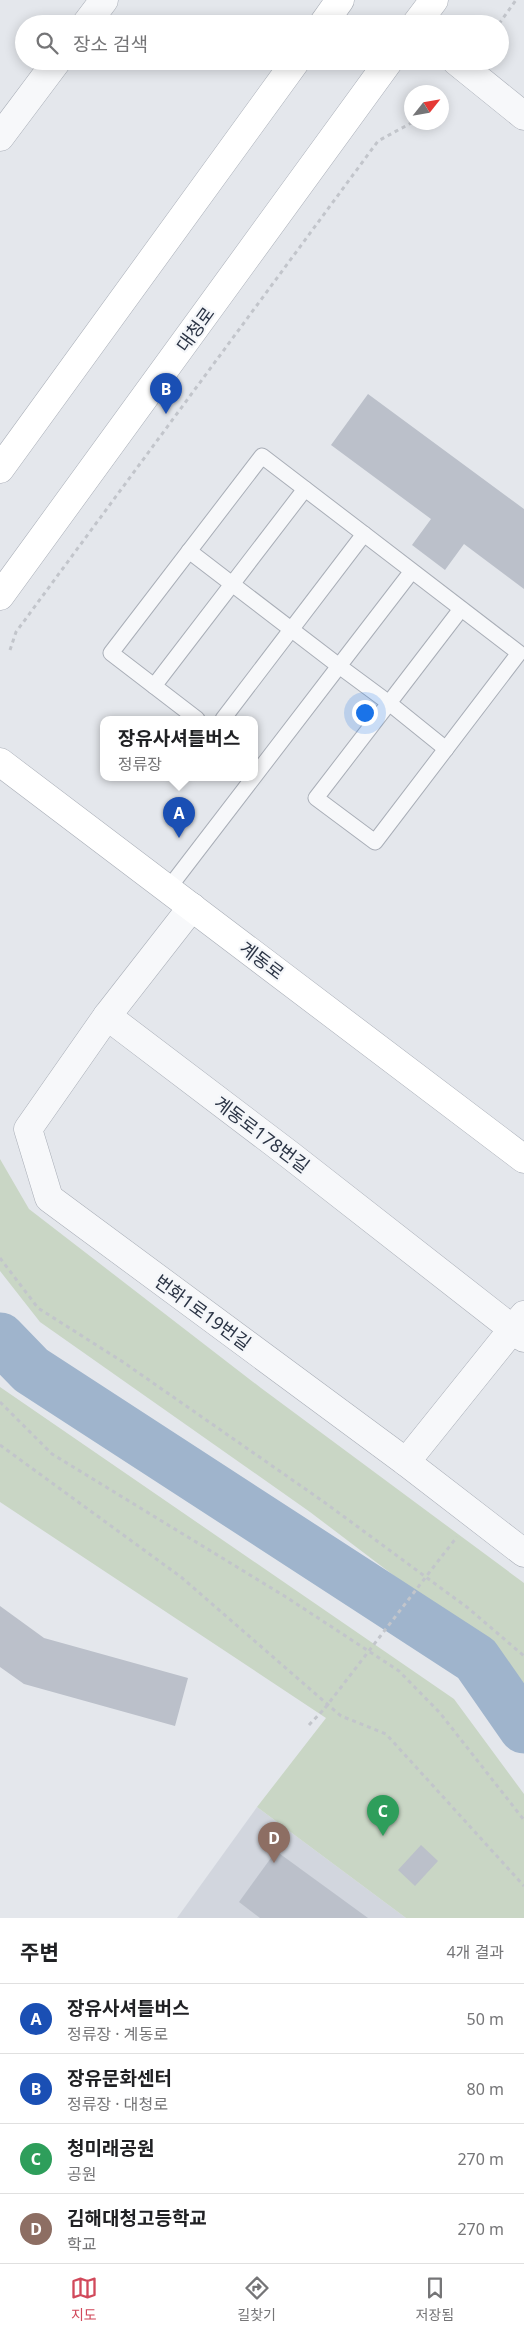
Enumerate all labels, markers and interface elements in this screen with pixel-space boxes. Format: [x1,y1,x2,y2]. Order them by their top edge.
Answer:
search box [15,15,509,70]
icon: search [33,29,61,57]
text: 장소 검색 [73,31,148,57]
north arrow [404,85,449,130]
street label: 대청로 [171,302,219,356]
pin: B [150,373,182,414]
your location [352,700,378,726]
popup [100,716,258,781]
text: 장유사셔틀버스 [118,725,240,751]
text: 정류장 [118,753,162,775]
pin: A [163,797,195,838]
street label: 계동로 [235,935,289,985]
street label: 계동로178번길 [209,1090,315,1178]
street label: 번화1로19번길 [150,1269,256,1355]
pin: C [367,1795,399,1836]
pin: D [258,1822,290,1863]
text: 주변 [20,1938,59,1966]
text: 4개 결과 [447,1941,504,1963]
text: 장유사셔틀버스 [67,1995,189,2021]
text: A [30,2008,42,2030]
text: 50 m [467,2008,504,2030]
text: 정류장 · 계동로 [67,2023,168,2045]
text: 장유문화센터 [67,2065,172,2091]
text: B [31,2078,41,2100]
text: 80 m [467,2078,504,2100]
text: 정류장 · 대청로 [67,2093,168,2115]
text: 청미래공원 [67,2135,154,2161]
text: C [31,2148,41,2170]
text: 270 m [457,2148,504,2170]
text: 공원 [67,2163,96,2185]
text: 김해대청고등학교 [67,2205,207,2231]
text: D [30,2218,42,2240]
text: 270 m [457,2218,504,2240]
text: 학교 [67,2233,96,2255]
tab: 지도 [70,2274,98,2324]
tab: 길찾기 [237,2274,276,2324]
tab: 저장됨 [416,2274,454,2324]

